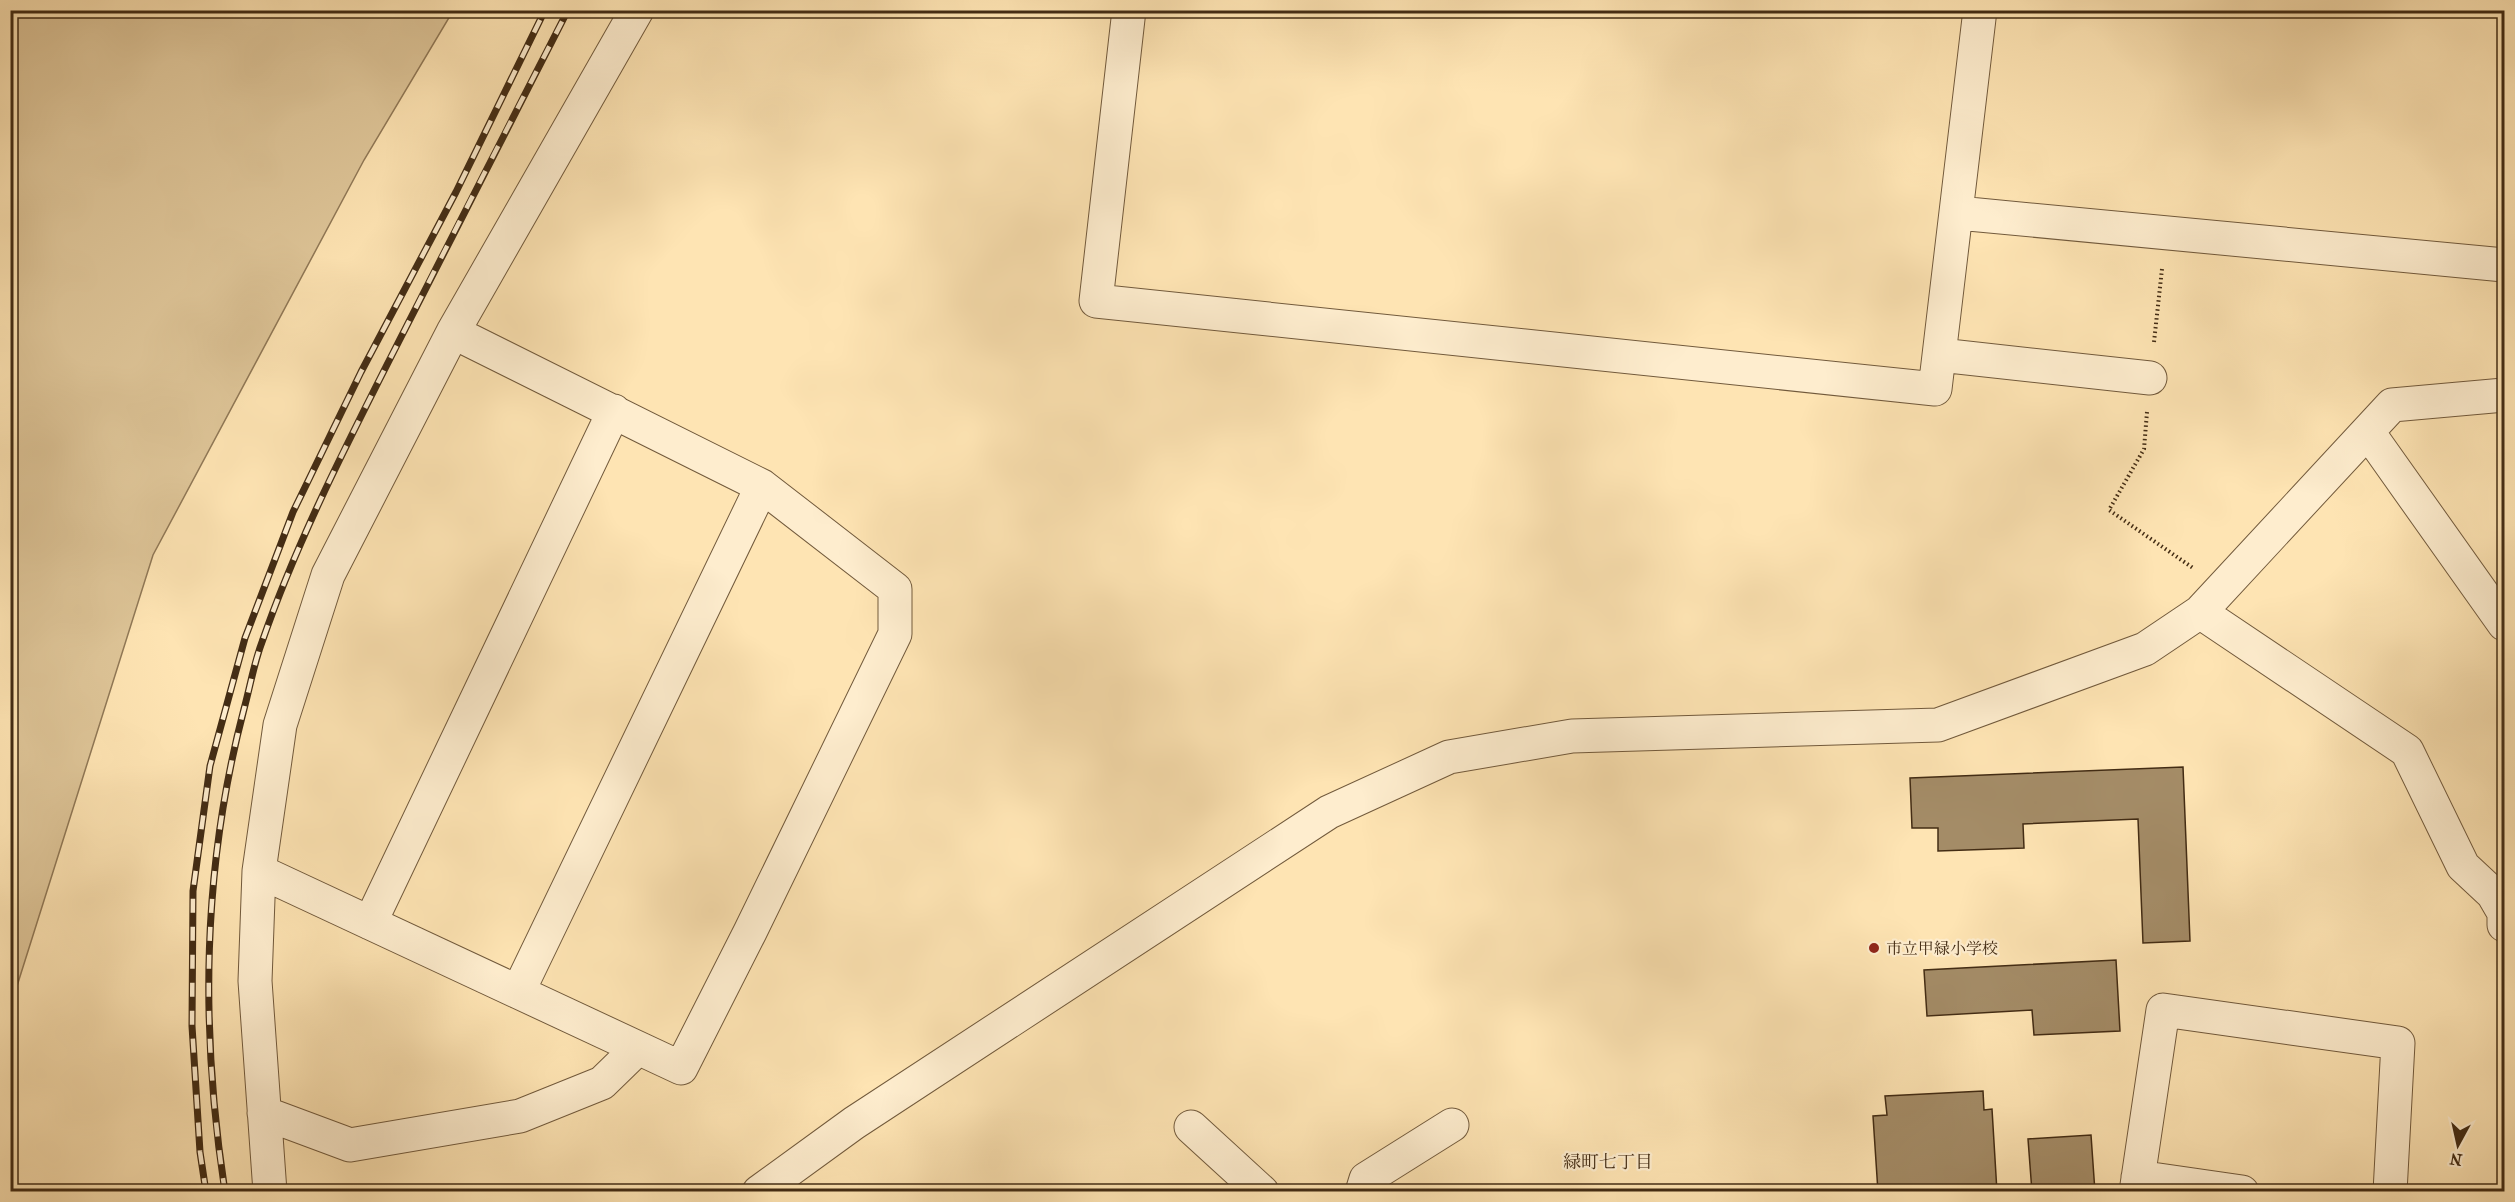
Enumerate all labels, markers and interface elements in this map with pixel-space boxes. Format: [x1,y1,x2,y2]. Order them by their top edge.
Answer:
place label: 市立甲緑小学校 [1886,939,1998,958]
marker: 市立甲緑小学校 [1867,941,1881,955]
north arrow [2428,1115,2488,1175]
text: N [2448,1149,2463,1170]
district label: 緑町七丁目 [1563,1152,1653,1173]

